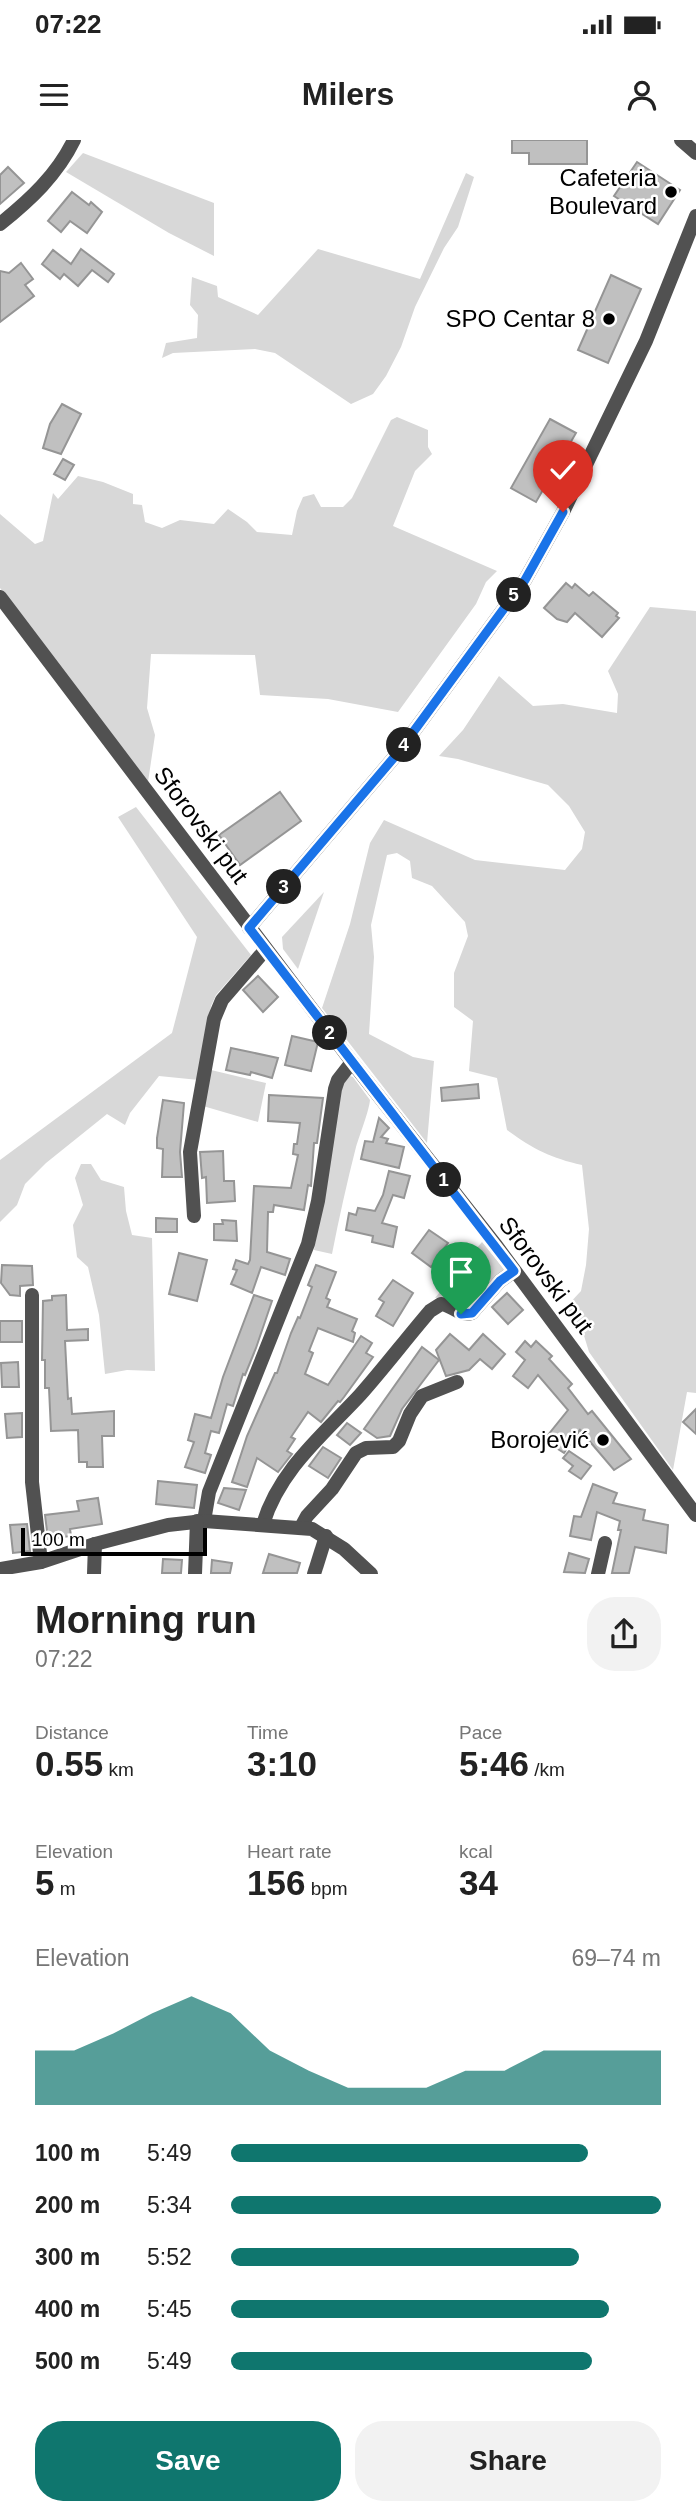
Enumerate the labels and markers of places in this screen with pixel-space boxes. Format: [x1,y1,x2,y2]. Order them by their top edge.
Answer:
place label: Cafeteria Boulevard [549,164,658,219]
marker: Cafeteria Boulevard [663,184,679,200]
place label: SPO Centar 8 [446,305,595,332]
marker: SPO Centar 8 [601,311,617,327]
pin [533,440,593,512]
pin: 5 [496,578,532,612]
pin: 4 [386,728,422,762]
pin: 3 [266,870,302,904]
pin: 2 [312,1016,348,1050]
pin: 1 [426,1163,462,1198]
pin [431,1242,491,1314]
place label: Borojević [490,1426,589,1453]
marker: Borojević [595,1432,611,1448]

